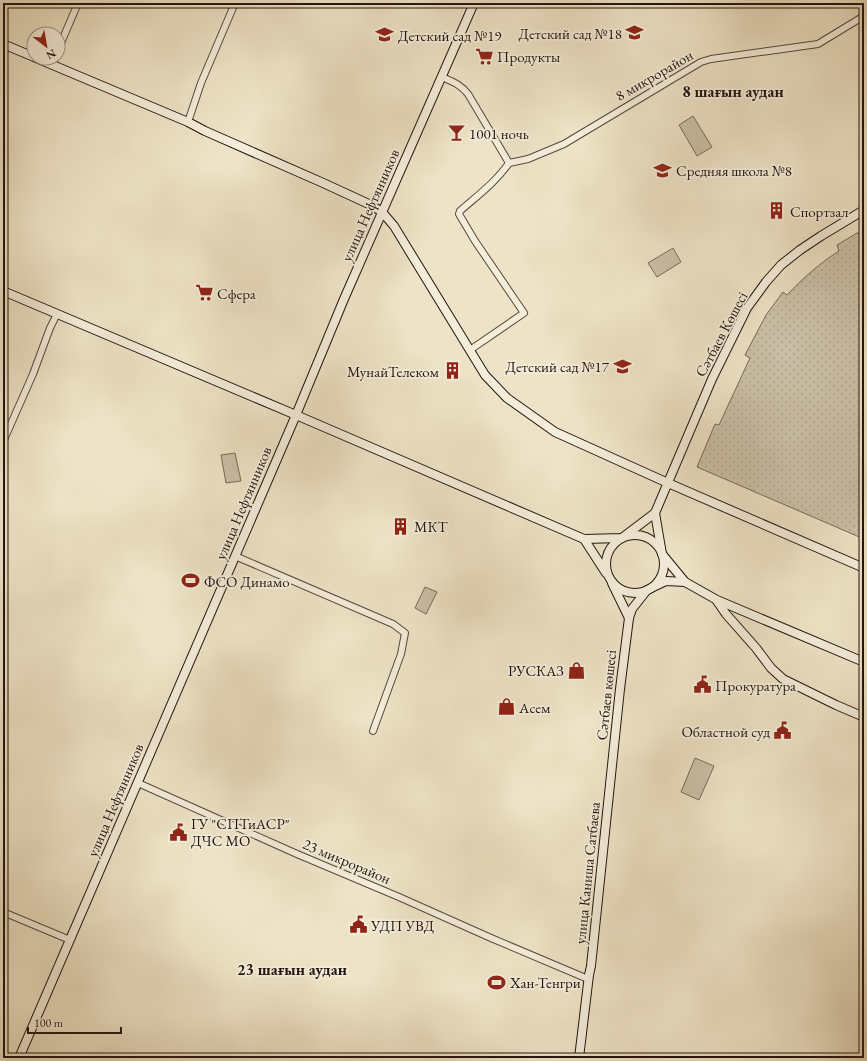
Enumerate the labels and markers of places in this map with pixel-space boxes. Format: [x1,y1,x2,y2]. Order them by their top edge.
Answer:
school or university icon: Детский сад №18 [625,23,645,43]
place label: Детский сад №18 [518,24,622,43]
school or university icon: Детский сад №19 [375,25,395,45]
place label: Детский сад №19 [398,26,502,45]
supermarket icon: Продукты [474,46,494,66]
place label: Продукты [497,47,560,66]
bar icon: 1001 ночь [446,123,466,143]
place label: 1001 ночь [469,124,529,143]
school or university icon: Средняя школа №8 [653,160,673,180]
place label: Средняя школа №8 [676,161,792,180]
building icon: Спортзал [767,201,787,221]
place label: Спортзал [790,202,849,221]
supermarket icon: Сфера [194,283,214,303]
place label: Сфера [217,284,256,303]
school or university icon: Детский сад №17 [612,356,632,376]
place label: Детский сад №17 [505,357,610,376]
building icon: МунайТелеком [442,361,462,381]
place label: МунайТелеком [347,362,440,381]
building icon: МКТ [391,516,411,536]
place label: МКТ [414,517,448,536]
sports icon: ФСО Динамо [181,571,201,591]
place label: ФСО Динамо [204,572,290,591]
shop icon: РУСКАЗ [567,660,587,680]
place label: РУСКАЗ [508,661,564,680]
public building icon: Прокуратура [692,675,712,695]
place label: Прокуратура [715,676,796,695]
shop icon: Асем [496,697,516,717]
place label: Асем [518,698,551,717]
public building icon: Областной суд [773,721,793,741]
place label: Областной суд [681,722,770,741]
place label: ГУ "СПТиАСР" ДЧС МО [191,814,290,850]
public building icon: ГУ "СПТиАСР" ДЧС МО [168,822,188,842]
public building icon: УДП УВД [348,915,368,935]
place label: УДП УВД [370,916,434,935]
sports icon: Хан-Тенгри [487,972,507,992]
place label: Хан-Тенгри [509,973,581,992]

